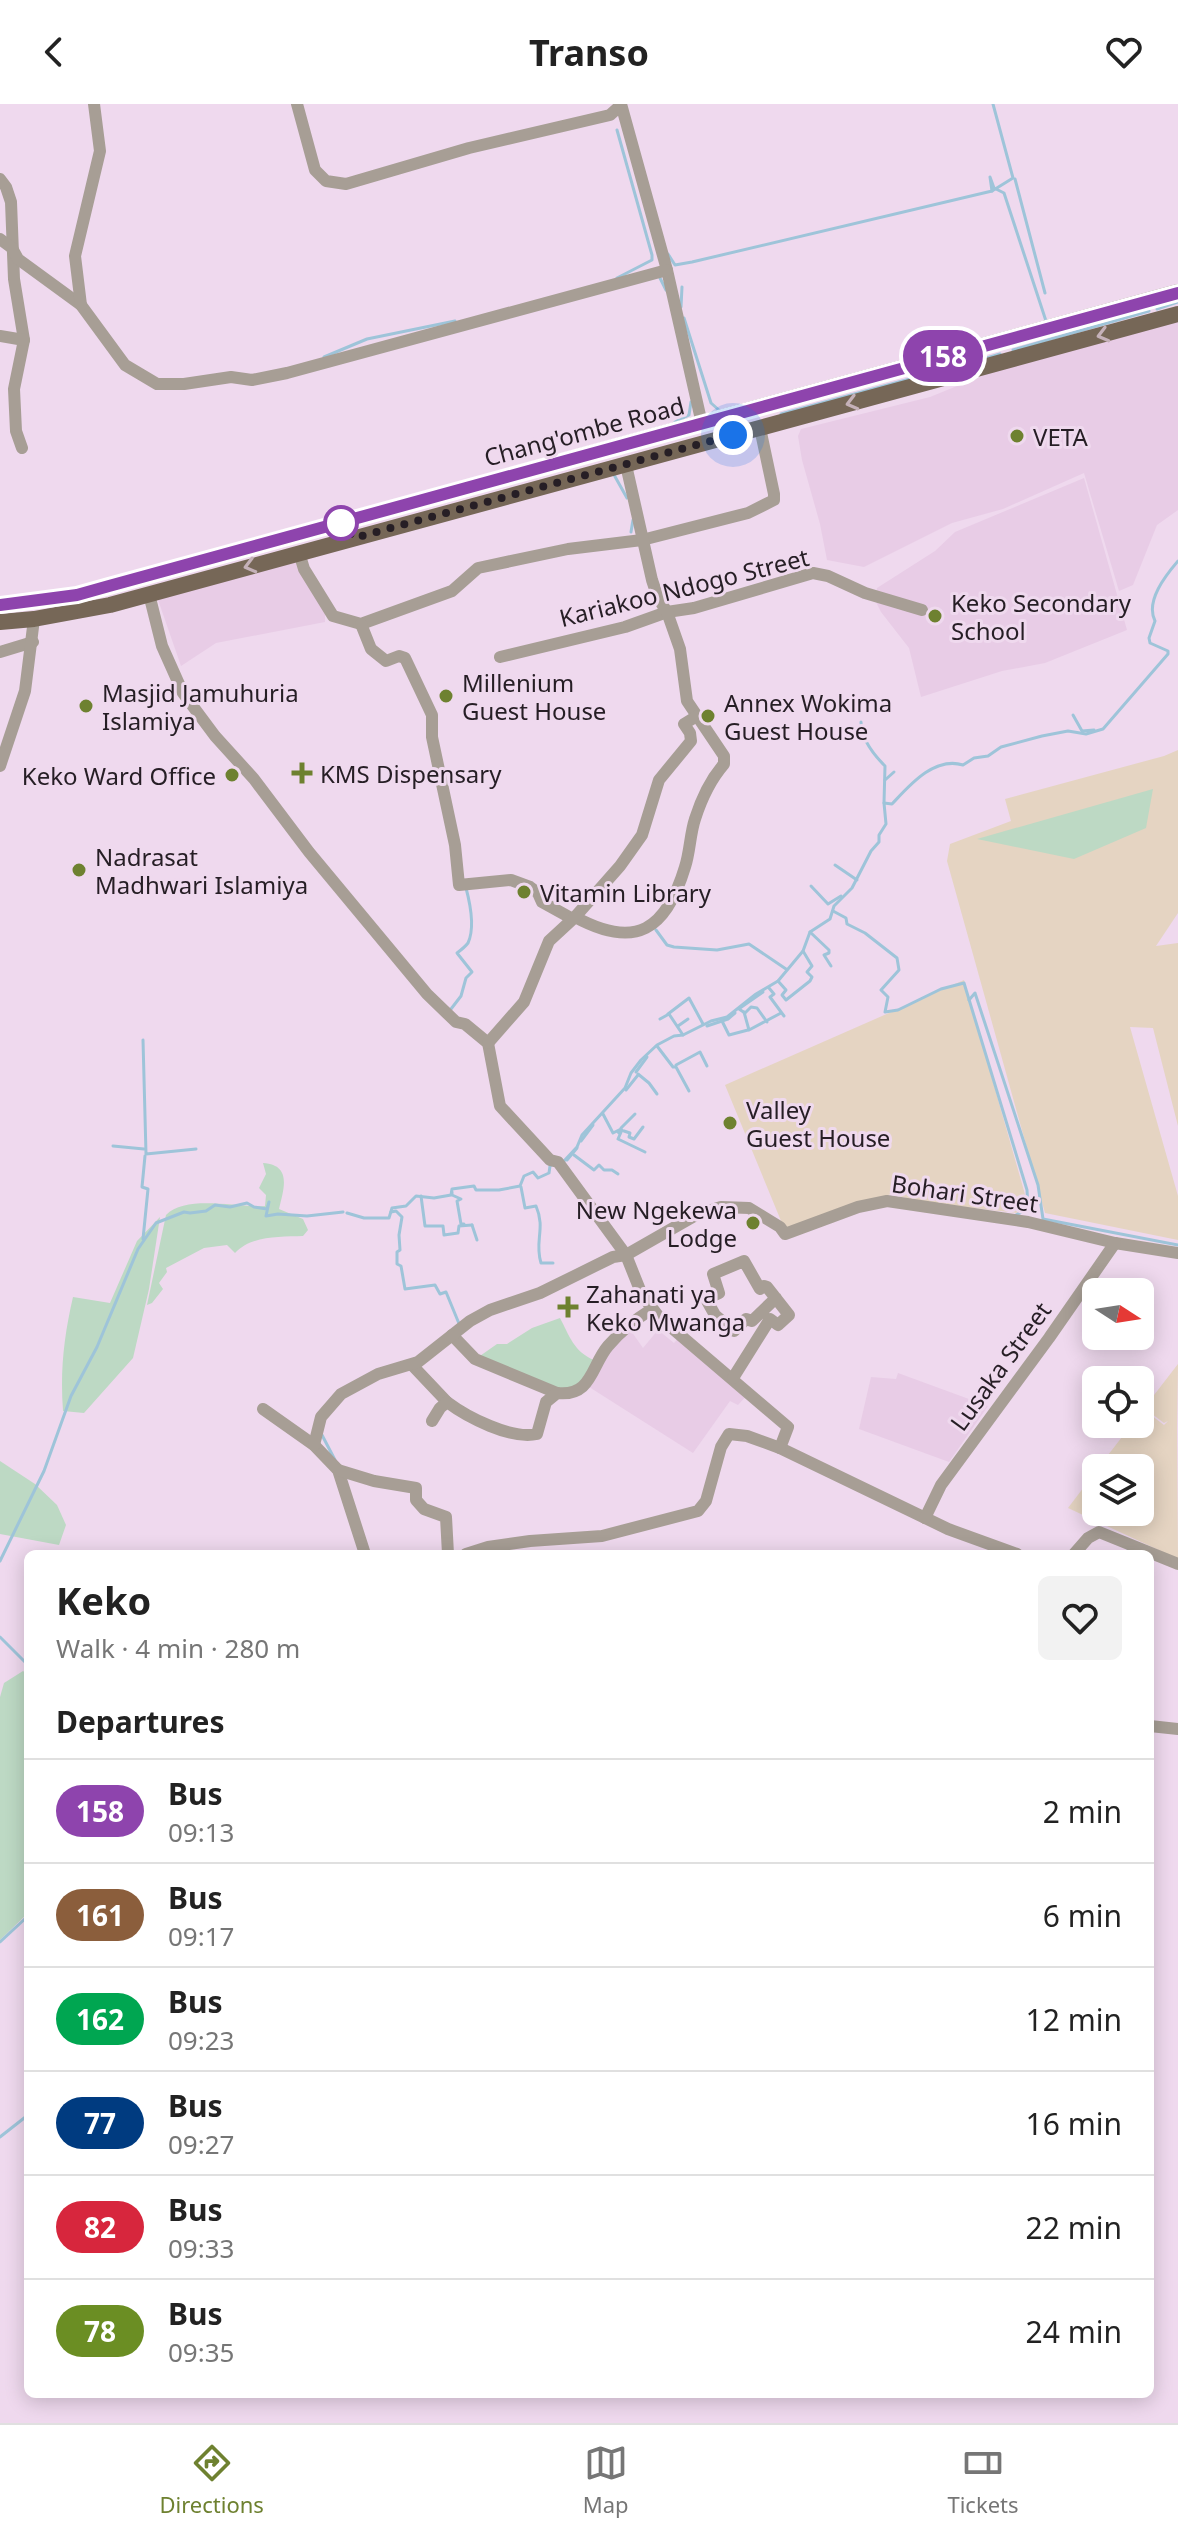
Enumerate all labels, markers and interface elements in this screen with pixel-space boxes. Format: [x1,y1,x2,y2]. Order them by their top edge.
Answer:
text: Transo [529,28,649,77]
icon: back [32,30,76,74]
icon: heart [1102,30,1146,74]
one-way arrow [1096,326,1110,342]
line badge: 158 [897,330,989,382]
text: 158 [919,337,967,375]
street label: Chang'ombe Road [480,388,688,474]
one-way arrow [845,394,859,410]
your location [713,415,753,455]
place label: VETA [1033,420,1088,453]
marker: VETA [1008,427,1026,445]
unlabelled marker [324,506,358,540]
street label: Kariakoo Ndogo Street [556,540,813,634]
one-way arrow [243,557,257,574]
place label: Keko Secondary School [951,586,1132,647]
marker: Keko Secondary School [926,607,944,625]
place label: Millenium Guest House [462,666,606,727]
place label: Masjid Jamuhuria Islamiya [102,676,299,737]
place label: Annex Wokima Guest House [724,686,892,747]
marker: Millenium Guest House [437,687,455,705]
marker: Masjid Jamuhuria Islamiya [77,697,95,715]
marker: Annex Wokima Guest House [699,707,717,725]
place label: KMS Dispensary [320,757,502,790]
place label: Keko Ward Office [22,759,216,792]
marker: KMS Dispensary [291,762,313,784]
marker: Keko Ward Office [223,766,241,784]
place label: Nadrasat Madhwari Islamiya [95,840,308,901]
marker: Nadrasat Madhwari Islamiya [70,861,88,879]
place label: Vitamin Library [540,876,712,909]
marker: Vitamin Library [515,883,533,901]
place label: Valley Guest House [746,1093,890,1154]
marker: Valley Guest House [721,1114,739,1132]
street label: Bohari Street [890,1166,1041,1220]
place label: New Ngekewa Lodge [576,1193,737,1254]
marker: New Ngekewa Lodge [744,1214,762,1232]
place label: Zahanati ya Keko Mwanga [586,1277,745,1338]
north arrow [1082,1278,1154,1350]
map controls [1082,1278,1154,1526]
street label: Lusaka Street [942,1295,1058,1437]
marker: Zahanati ya Keko Mwanga [557,1296,579,1318]
button: locate [1082,1366,1154,1438]
button: layers [1082,1454,1154,1526]
text: Keko [56,1574,151,1626]
button: heart [1038,1576,1122,1660]
text: Walk · 4 min · 280 m [56,1630,300,1666]
text: Departures [56,1701,225,1742]
text: Bus [168,1773,223,1814]
text: 2 min [1043,1791,1122,1832]
text: 158 [76,1792,124,1830]
text: 09:13 [168,1814,234,1850]
text: Bus [168,1877,223,1918]
text: 6 min [1043,1895,1122,1936]
text: 161 [76,1896,124,1934]
text: 09:17 [168,1918,234,1954]
text: Bus [168,1981,223,2022]
text: 12 min [1026,1999,1122,2040]
text: 162 [76,2000,124,2038]
text: 09:23 [168,2022,234,2058]
text: Bus [168,2085,223,2126]
text: 16 min [1026,2103,1122,2144]
text: 77 [84,2104,116,2142]
text: 09:27 [168,2126,234,2162]
text: Bus [168,2189,223,2230]
text: 22 min [1026,2207,1122,2248]
text: 82 [84,2208,116,2246]
text: 09:33 [168,2230,234,2266]
text: Bus [168,2293,223,2334]
text: 24 min [1026,2311,1122,2352]
text: 78 [84,2312,116,2350]
text: 09:35 [168,2334,234,2370]
tab: Directions [159,2441,264,2519]
tab: Map [583,2441,629,2519]
tab: Tickets [947,2441,1019,2519]

